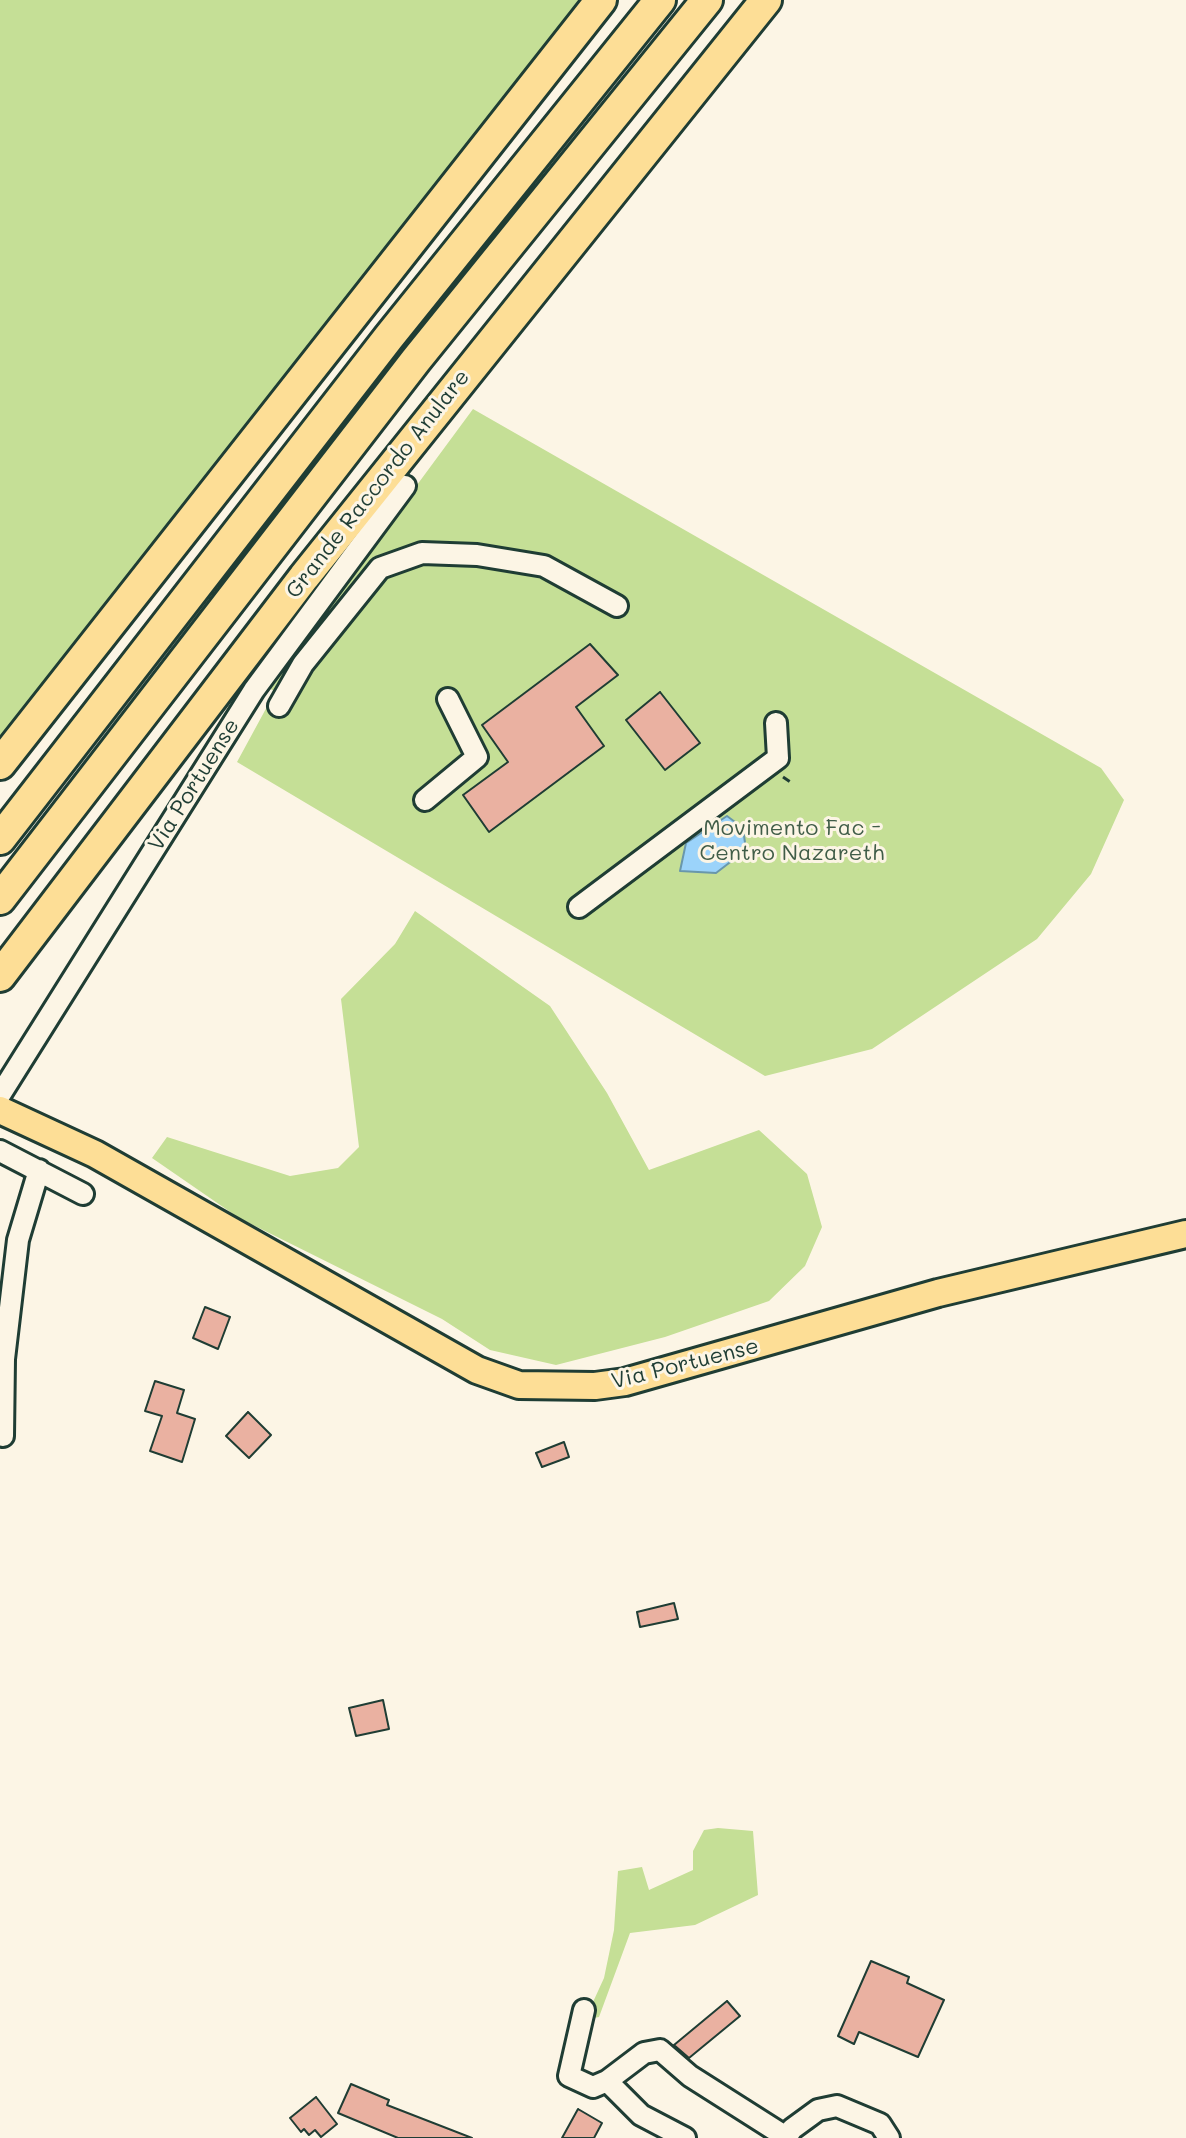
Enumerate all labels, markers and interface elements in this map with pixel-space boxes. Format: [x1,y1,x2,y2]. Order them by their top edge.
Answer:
street label: Grande Raccordo Anulare [280,364,476,604]
street label: Via Portuense [143,714,245,856]
park label: Movimento Fac - Centro Nazareth [700,815,884,866]
street label: Via Portuense [609,1333,761,1395]

